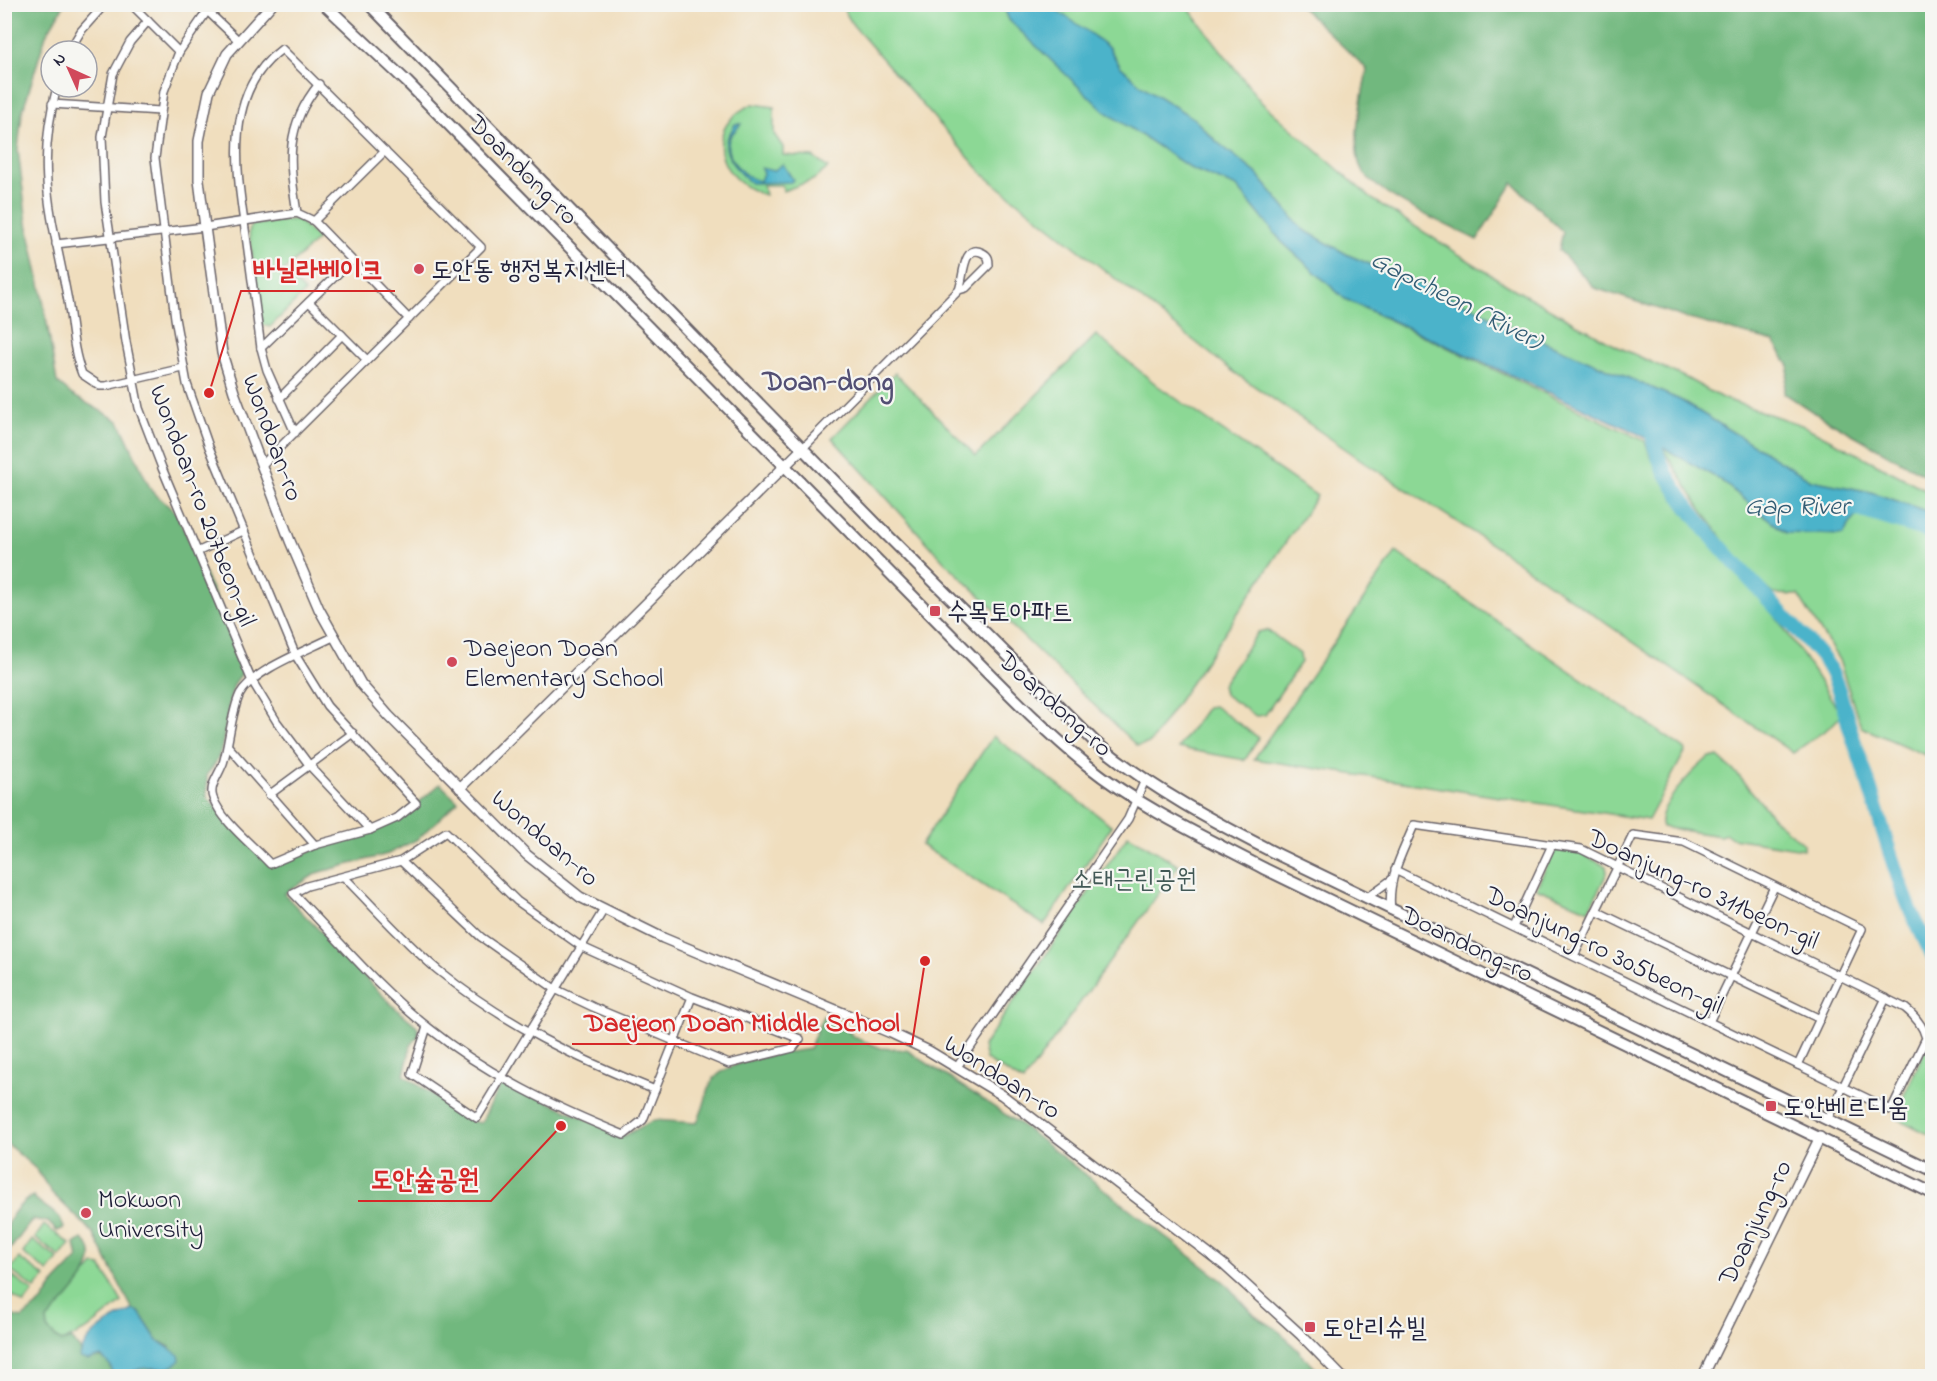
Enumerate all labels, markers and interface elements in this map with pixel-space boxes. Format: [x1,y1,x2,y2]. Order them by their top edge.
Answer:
north arrow [39,39,99,99]
text: N [47,47,72,72]
street label: Doandong-ro [457,106,586,235]
water label: Gapcheon (River) [1363,241,1550,362]
callout: 바닐라베이크 [241,246,395,291]
text: 바닐라베이크 [253,252,383,291]
place label: 도안동 행정복지센터 [431,253,626,291]
marker: 도안동 행정복지센터 [412,262,426,276]
district label: Doan-dong [760,363,894,405]
street label: Wondoan-ro [231,369,312,507]
street label: Wondoan-ro 207beon-gil [138,380,265,633]
water label: Gap River [1745,488,1853,527]
place label: 수목토아파트 [947,595,1073,633]
marker: 수목토아파트 [928,604,942,618]
place label: Daejeon Doan Elementary School [463,631,663,699]
street label: Doandong-ro [987,642,1120,767]
marker: Daejeon Doan Elementary School [445,655,459,669]
street label: Wondoan-ro [481,781,607,897]
street label: Doanjung-ro 311beon-gil [1580,820,1825,961]
park label: 소태근린공원 [1071,862,1197,900]
street label: Doanjung-ro 305beon-gil [1477,877,1729,1026]
street label: Doandong-ro [1393,897,1539,994]
callout: Daejeon Doan Middle School [572,999,912,1044]
text: Daejeon Doan Middle School [582,1005,900,1044]
street label: Wondoan-ro [935,1026,1067,1131]
place label: 도안베르디움 [1783,1090,1909,1128]
marker: 도안베르디움 [1764,1099,1778,1113]
street label: Doanjung-ro [1710,1154,1803,1293]
callout: 도안숲공원 [358,1156,491,1201]
text: 도안숲공원 [371,1162,479,1201]
place label: Mokwon University [98,1182,204,1250]
marker: Mokwon University [79,1206,93,1220]
place label: 도안리슈빌 [1322,1311,1427,1349]
marker: 도안리슈빌 [1303,1320,1317,1334]

